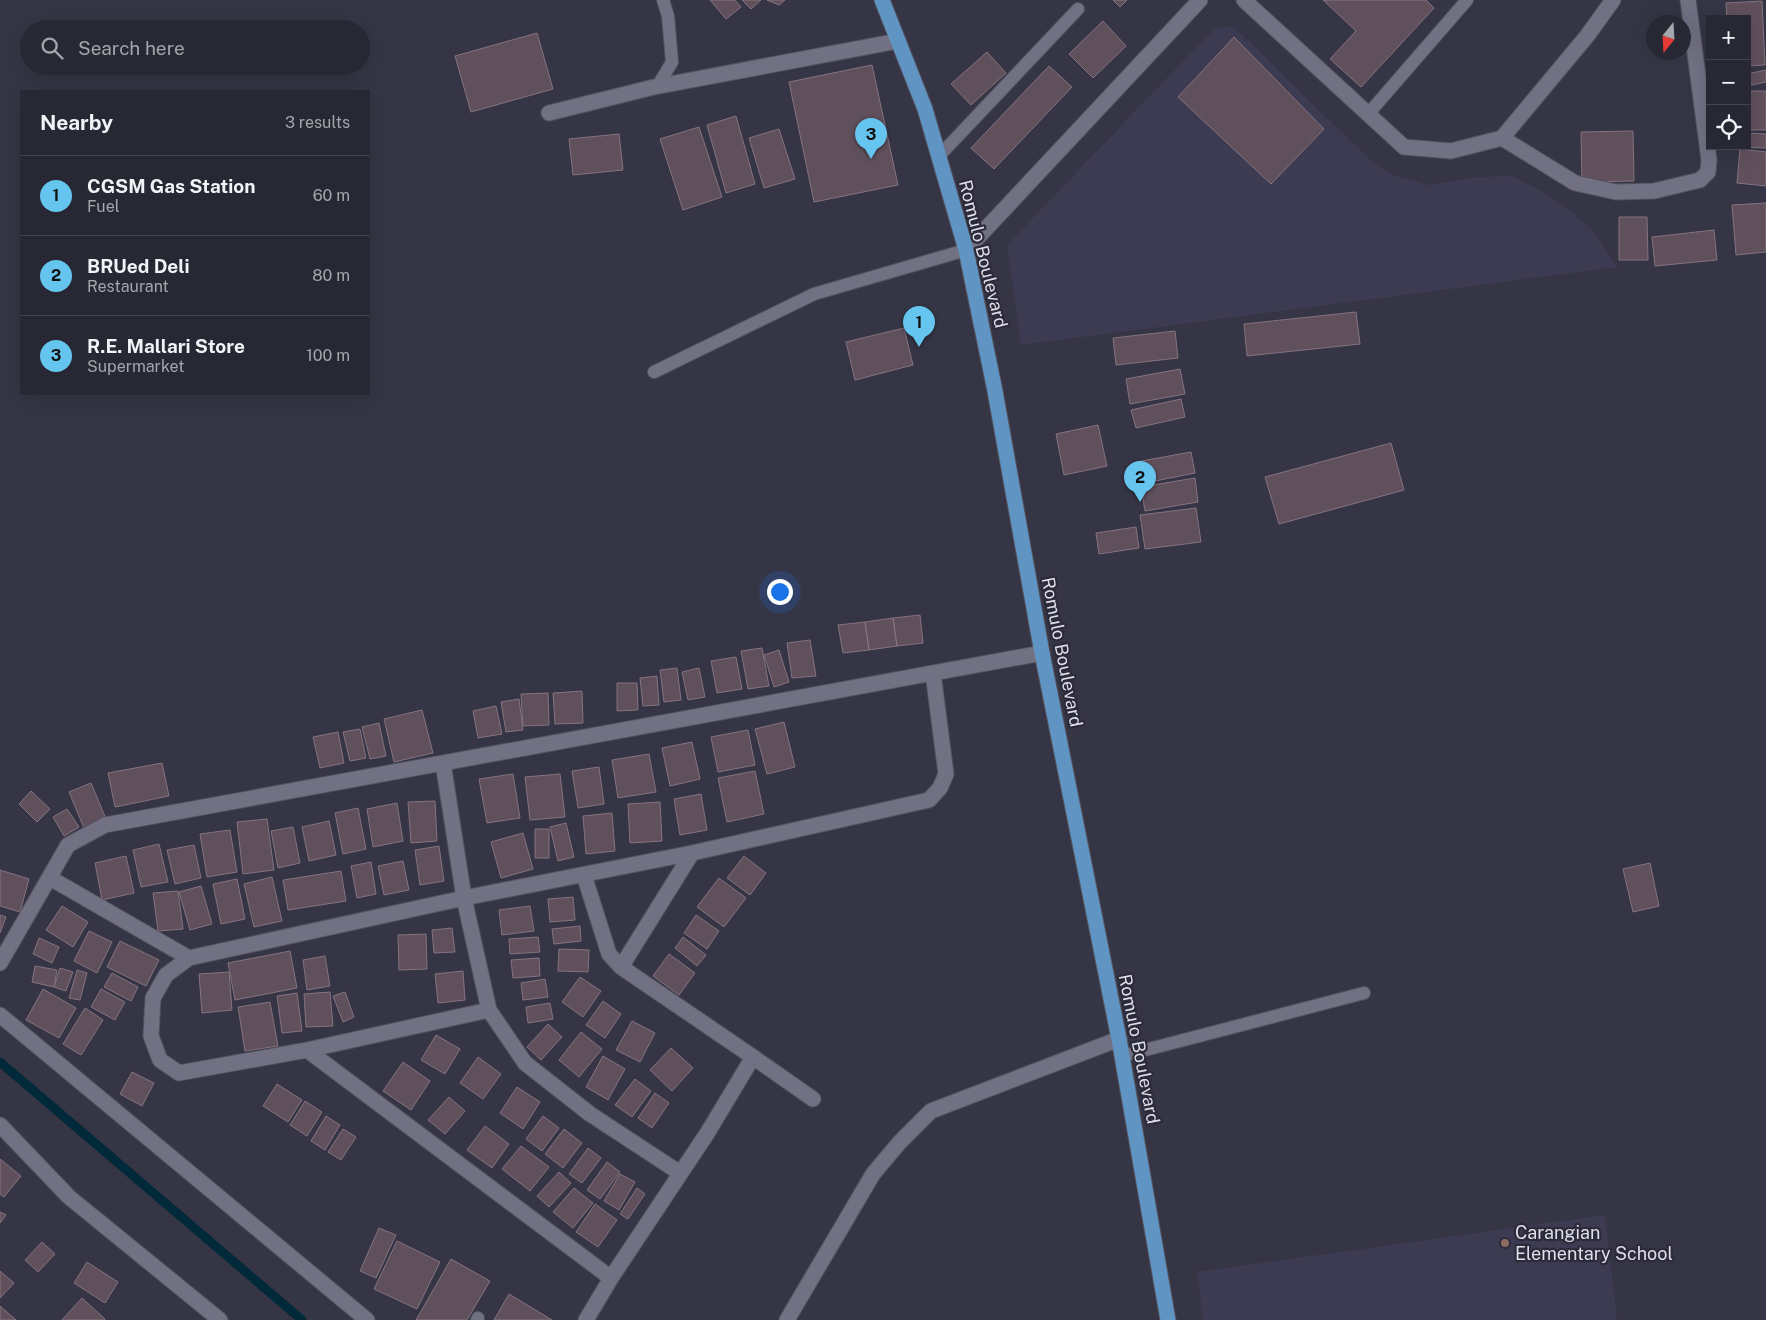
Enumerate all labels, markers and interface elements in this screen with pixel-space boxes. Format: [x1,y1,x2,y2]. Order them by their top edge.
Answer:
north arrow [1646,15,1691,60]
map controls [1706,15,1751,150]
button: + [1706,15,1751,60]
search box [20,20,370,75]
icon: search [38,34,66,62]
text: Search here [78,37,185,59]
button: − [1706,60,1751,105]
button: locate [1706,105,1751,150]
text: Nearby [40,110,113,135]
text: 3 results [285,113,350,132]
pin: 3 [855,118,887,159]
text: CGSM Gas Station [87,175,256,197]
street label: Romulo Boulevard [955,178,1012,330]
text: 1 [53,186,59,205]
text: 60 m [313,186,350,205]
text: Fuel [87,197,120,216]
text: BRUed Deli [87,255,190,277]
text: 2 [51,266,61,285]
text: 80 m [312,266,350,285]
text: Restaurant [87,277,169,296]
pin: 1 [903,306,935,347]
text: R.E. Mallari Store [87,335,245,357]
text: 3 [51,346,61,365]
text: 100 m [306,346,350,365]
text: Supermarket [87,357,184,376]
pin: 2 [1124,461,1156,502]
street label: Romulo Boulevard [1038,575,1087,728]
your location [767,579,793,605]
street label: Romulo Boulevard [1115,972,1164,1125]
place label: Carangian Elementary School [1515,1222,1673,1264]
marker: Carangian Elementary School [1499,1237,1511,1249]

